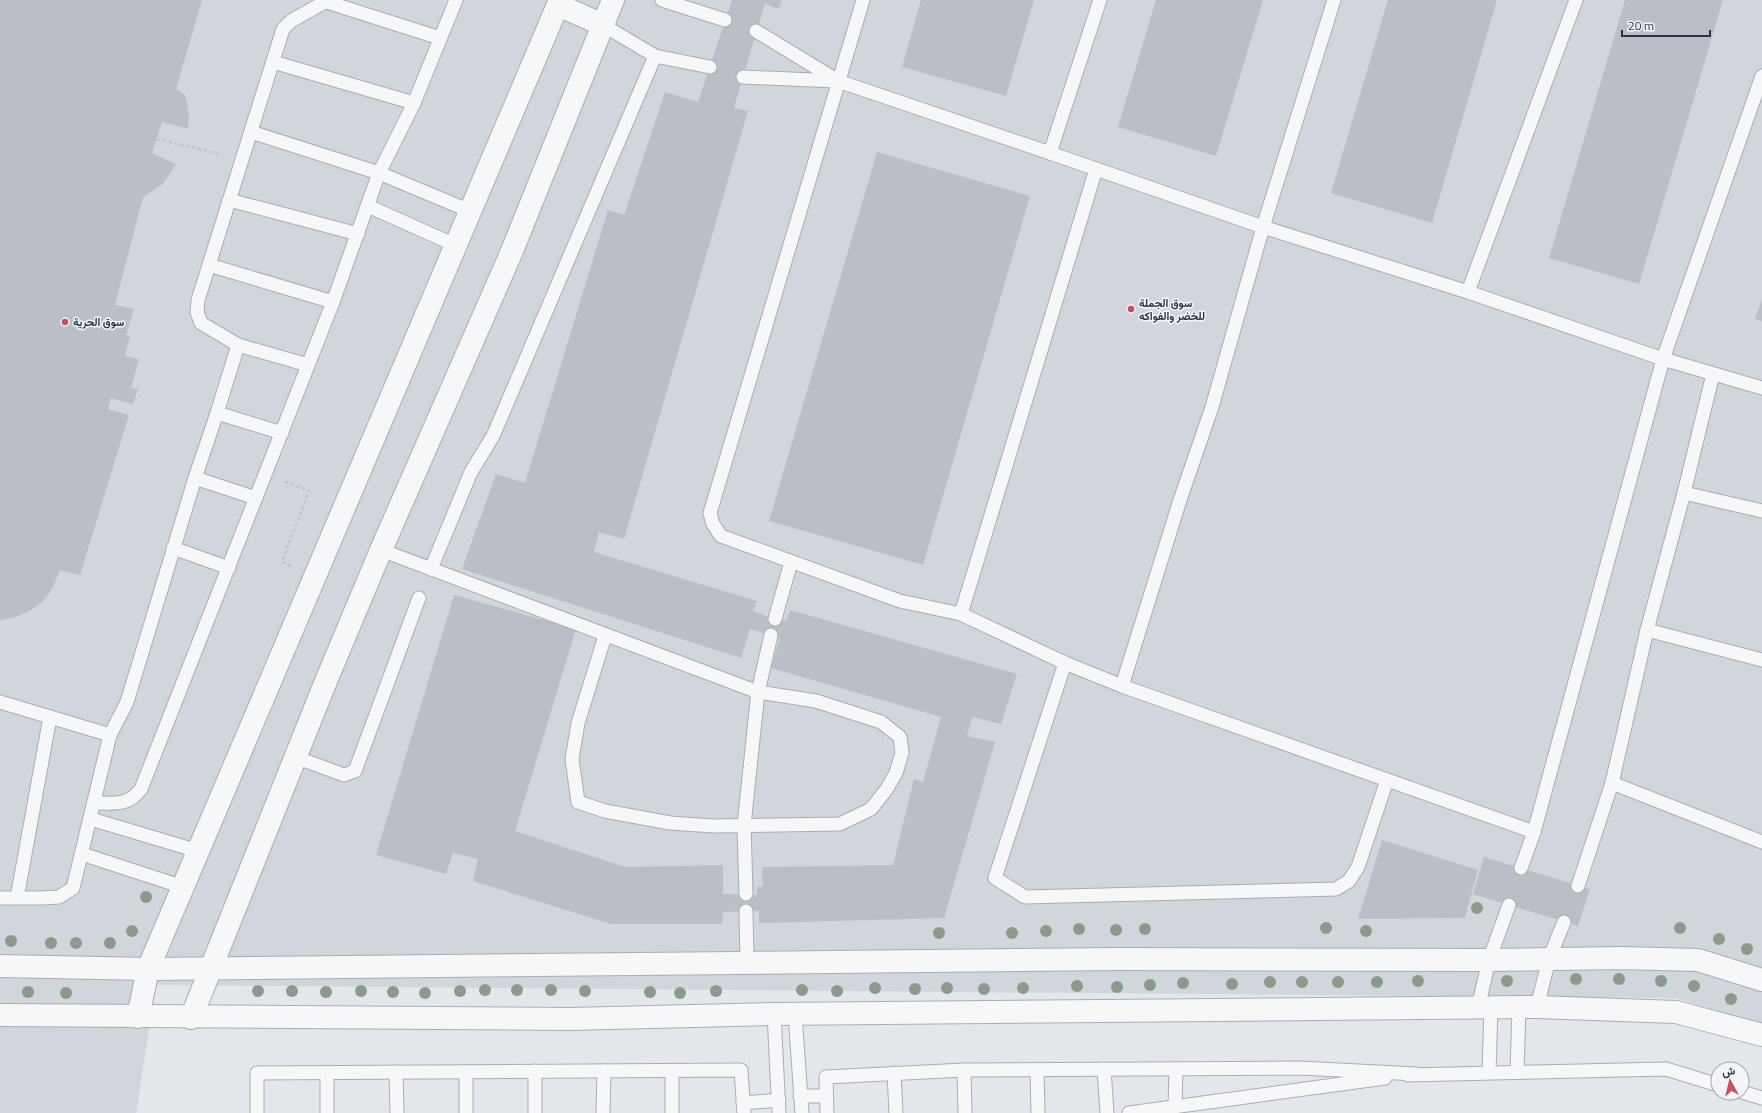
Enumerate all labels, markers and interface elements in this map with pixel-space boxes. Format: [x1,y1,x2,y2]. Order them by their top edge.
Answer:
scale bar [1622,12,1710,38]
text: 20 m [1628,16,1654,35]
place label: سوق الجملة للخضر والفواكه [1139,295,1205,324]
marker: سوق الجملة للخضر والفواكه [1126,304,1136,314]
place label: سوق الحرية [73,314,125,330]
marker: سوق الحرية [60,317,70,327]
north arrow [1710,1061,1750,1101]
text: ش [1721,1062,1736,1080]

